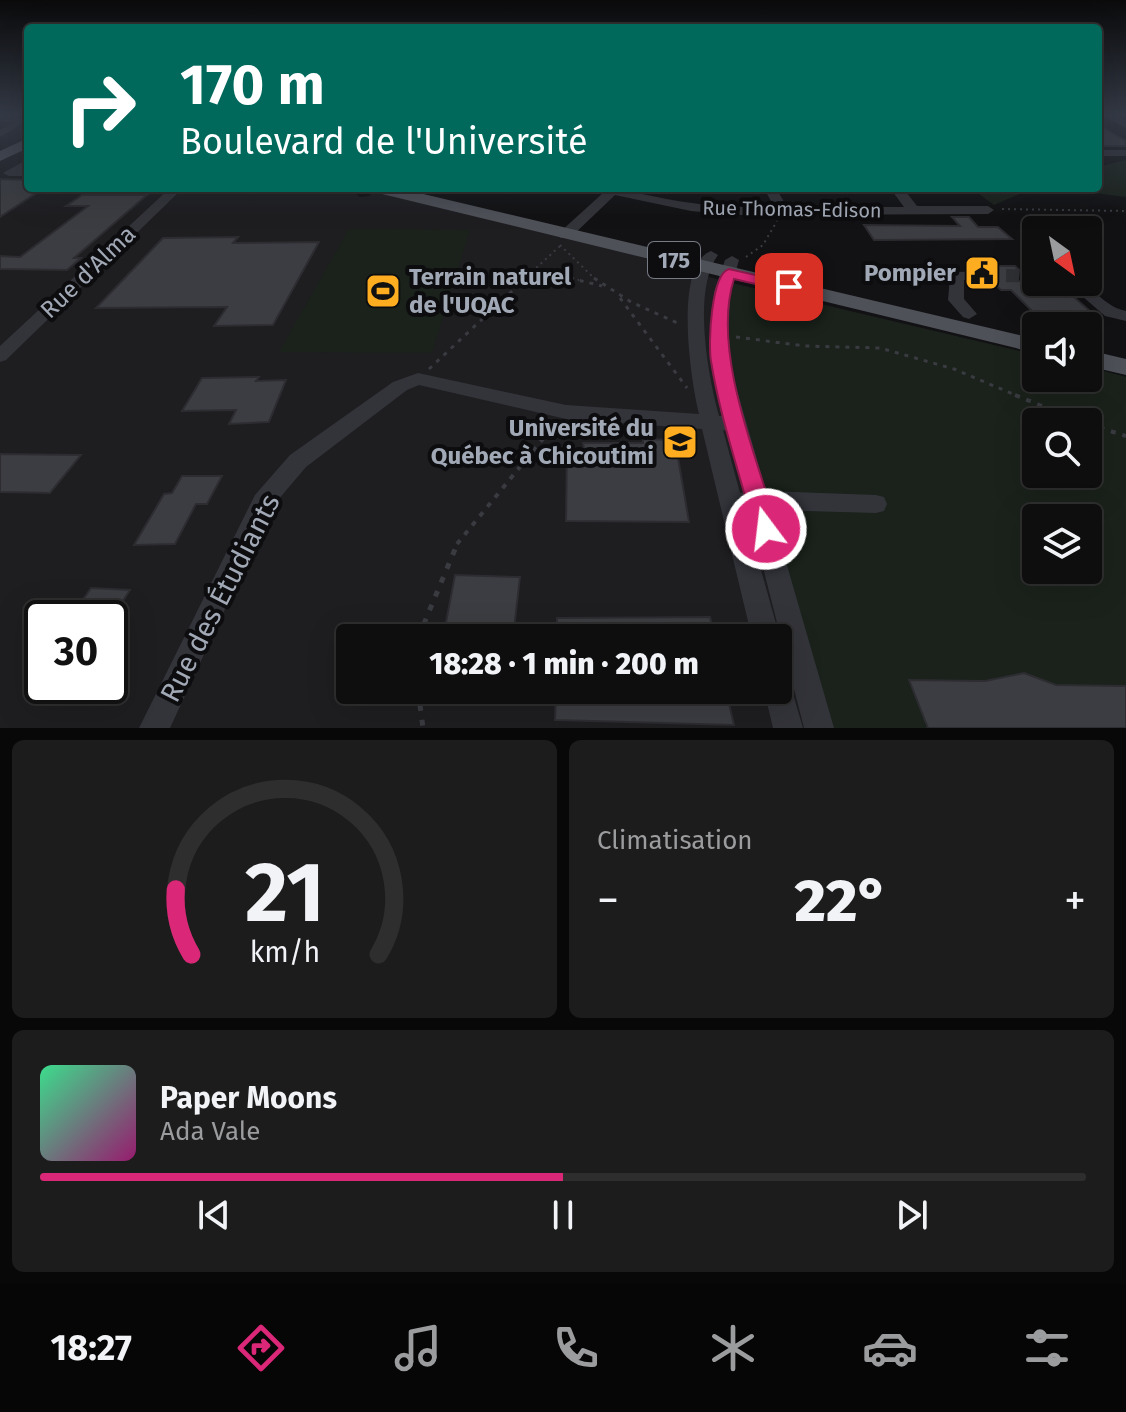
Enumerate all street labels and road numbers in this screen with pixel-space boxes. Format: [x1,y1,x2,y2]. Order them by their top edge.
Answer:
street label: Rue Thomas-Edison [702,195,882,223]
street label: Rue d'Alma [35,220,141,324]
road number: 175 [648,242,700,278]
street label: Rue des Étudiants [153,489,287,707]

